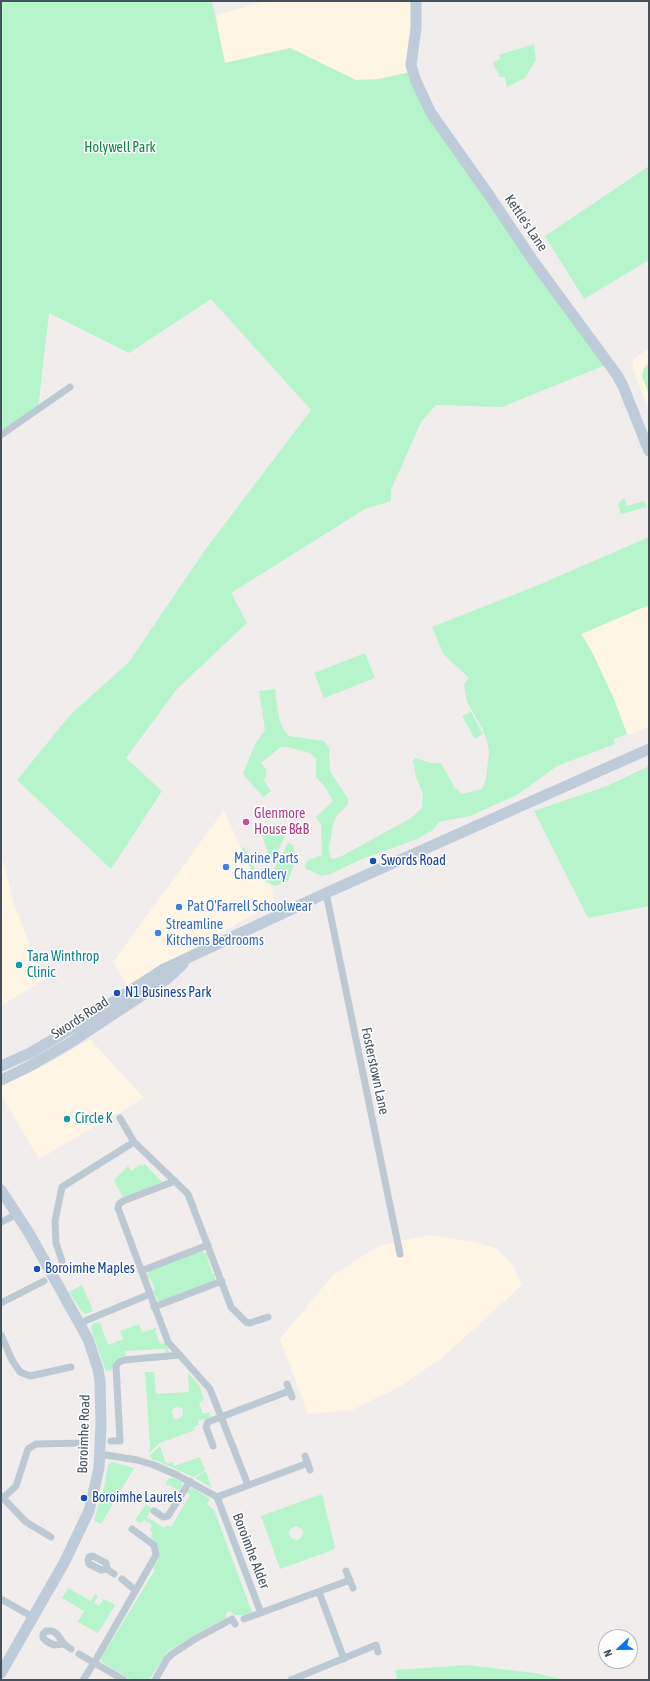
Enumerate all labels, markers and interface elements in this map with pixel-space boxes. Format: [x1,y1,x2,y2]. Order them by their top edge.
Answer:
park label: Holywell Park [84,140,156,156]
street label: Kettle's Lane [501,191,551,255]
place label: Glenmore House B&B [254,806,309,838]
marker: Glenmore House B&B [241,817,251,827]
place label: Marine Parts Chandlery [234,851,298,884]
place label: Swords Road [381,853,446,869]
marker: Swords Road [368,856,378,866]
marker: Marine Parts Chandlery [221,862,231,872]
place label: Pat O'Farrell Schoolwear [187,899,312,915]
marker: Pat O'Farrell Schoolwear [174,902,184,912]
place label: Streamline Kitchens Bedrooms [166,917,264,950]
marker: Streamline Kitchens Bedrooms [153,928,163,938]
place label: Tara Winthrop Clinic [27,949,99,982]
marker: Tara Winthrop Clinic [14,960,24,970]
place label: N1 Business Park [125,985,212,1001]
marker: N1 Business Park [112,988,122,998]
street label: Swords Road [48,993,112,1043]
street label: Fosterstown Lane [358,1026,392,1116]
place label: Circle K [75,1111,113,1127]
marker: Circle K [62,1114,72,1124]
place label: Boroimhe Maples [45,1261,135,1277]
marker: Boroimhe Maples [32,1264,42,1274]
street label: Boroimhe Road [74,1394,94,1474]
place label: Boroimhe Laurels [92,1490,182,1506]
marker: Boroimhe Laurels [79,1493,89,1503]
street label: Boroimhe Alder [229,1511,273,1591]
north arrow [598,1629,638,1669]
text: N [601,1648,615,1658]

